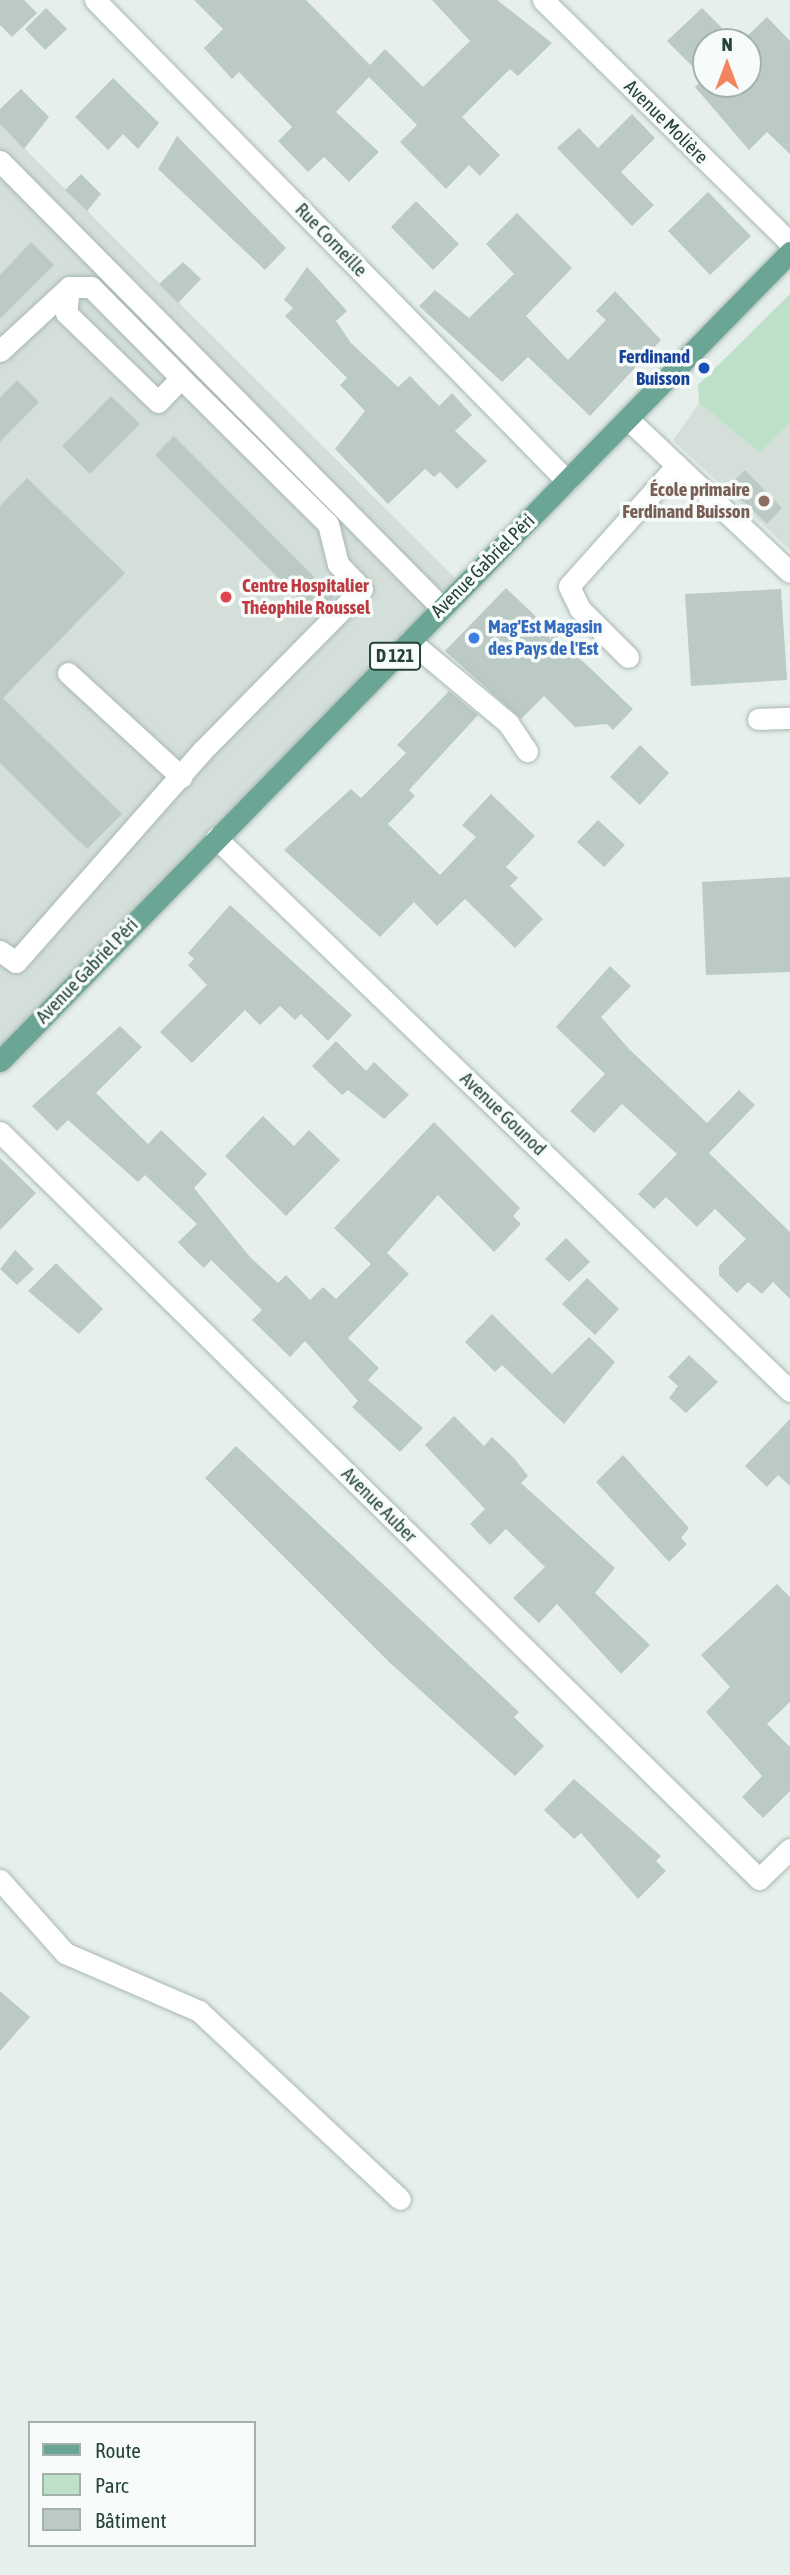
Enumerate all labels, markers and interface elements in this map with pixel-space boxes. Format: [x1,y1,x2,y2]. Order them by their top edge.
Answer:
north arrow [692,28,762,98]
text: N [721,33,733,55]
street label: Avenue Molière [619,75,713,169]
street label: Rue Corneille [290,198,372,282]
place label: Ferdinand Buisson [619,346,690,390]
marker: Ferdinand Buisson [696,360,712,376]
place label: École primaire Ferdinand Buisson [622,479,750,523]
marker: École primaire Ferdinand Buisson [756,493,772,509]
street label: Avenue Gabriel Péri [426,509,540,623]
place label: Centre Hospitalier Théophile Roussel [242,575,370,619]
marker: Centre Hospitalier Théophile Roussel [216,587,236,607]
place label: Mag'Est Magasin des Pays de l'Est [488,616,602,660]
marker: Mag'Est Magasin des Pays de l'Est [466,630,482,646]
road number: D 121 [369,642,421,670]
street label: Avenue Gabriel Péri [31,914,143,1028]
street label: Avenue Gounod [455,1067,551,1161]
street label: Avenue Auber [337,1463,421,1547]
legend [28,2421,256,2547]
text: Route [95,2438,141,2462]
text: Parc [95,2473,129,2497]
text: Bâtiment [95,2508,166,2532]

